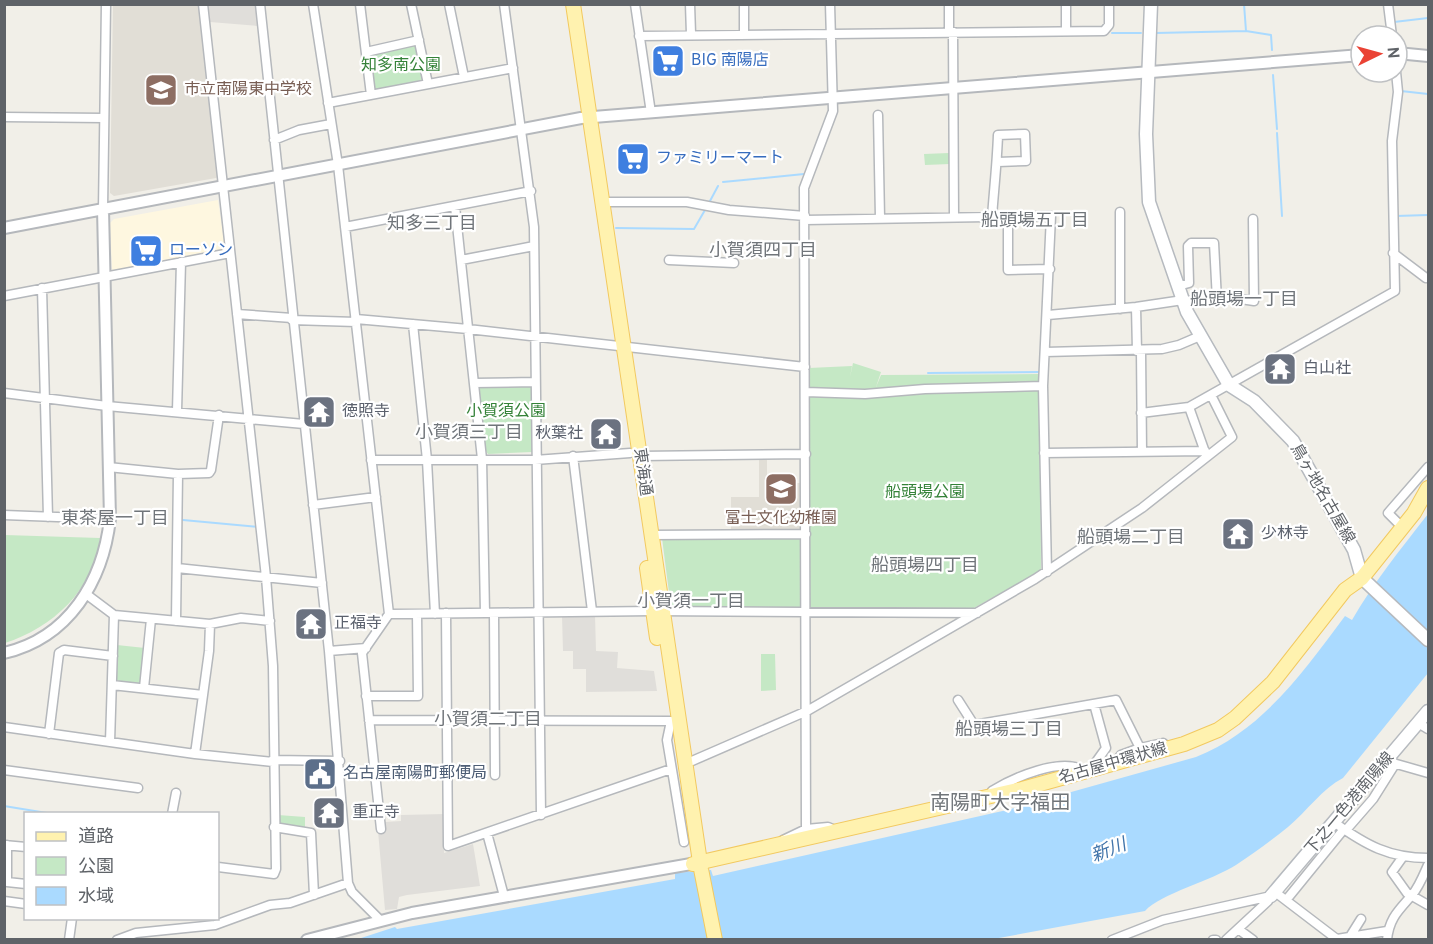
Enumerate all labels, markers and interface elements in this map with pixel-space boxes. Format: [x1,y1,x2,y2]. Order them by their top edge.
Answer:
north arrow [1349,24,1409,84]
supermarket icon: BIG 南陽店 [650,43,686,79]
text: N [1381,46,1402,59]
place label: BIG 南陽店 [691,51,769,71]
park label: 知多南公園 [361,56,441,76]
school or university icon: 市立南陽東中学校 [143,72,179,108]
place label: 市立南陽東中学校 [184,80,312,100]
supermarket icon: ファミリーマート [615,141,651,177]
place label: ファミリーマート [656,149,784,169]
district label: 船頭場五丁目 [981,210,1089,233]
district label: 知多三丁目 [387,213,477,236]
supermarket icon: ローソン [128,233,164,269]
district label: 小賀須四丁目 [709,240,817,263]
place label: ローソン [169,241,233,261]
district label: 船頭場一丁目 [1190,289,1298,312]
temple icon: 白山社 [1262,351,1298,387]
place label: 白山社 [1303,359,1351,379]
temple icon: 徳照寺 [301,394,337,430]
place label: 徳照寺 [342,402,390,422]
park label: 小賀須公園 [466,402,546,422]
temple icon: 秋葉社 [588,416,624,452]
district label: 小賀須三丁目 [415,422,523,445]
place label: 秋葉社 [535,424,583,444]
street label: 鳥ヶ地名古屋線 [1285,440,1359,548]
street label: 東海通 [629,447,655,497]
school or university icon: 富士文化幼稚園 [763,471,799,507]
park label: 船頭場公園 [885,483,965,503]
district label: 東茶屋一丁目 [61,508,169,531]
place label: 富士文化幼稚園 [725,509,837,529]
temple icon: 少林寺 [1220,516,1256,552]
place label: 少林寺 [1261,524,1309,544]
district label: 船頭場二丁目 [1077,527,1185,550]
district label: 船頭場四丁目 [871,555,979,578]
district label: 小賀須一丁目 [637,591,745,614]
temple icon: 正福寺 [293,606,329,642]
place label: 正福寺 [334,614,382,634]
district label: 小賀須二丁目 [434,709,542,732]
district label: 船頭場三丁目 [955,719,1063,742]
street label: 名古屋中環状線 [1056,739,1170,789]
street label: 下之一色港南陽線 [1301,749,1399,859]
public building icon: 名古屋南陽町郵便局 [302,756,338,792]
place label: 名古屋南陽町郵便局 [343,764,487,784]
district label: 南陽町大字福田 [930,791,1070,817]
temple icon: 重正寺 [311,795,347,831]
place label: 重正寺 [352,803,400,823]
legend [24,812,219,920]
text: 道路 [78,826,114,849]
water label: 新川 [1088,833,1132,868]
text: 公園 [78,856,114,879]
text: 水域 [78,886,114,909]

